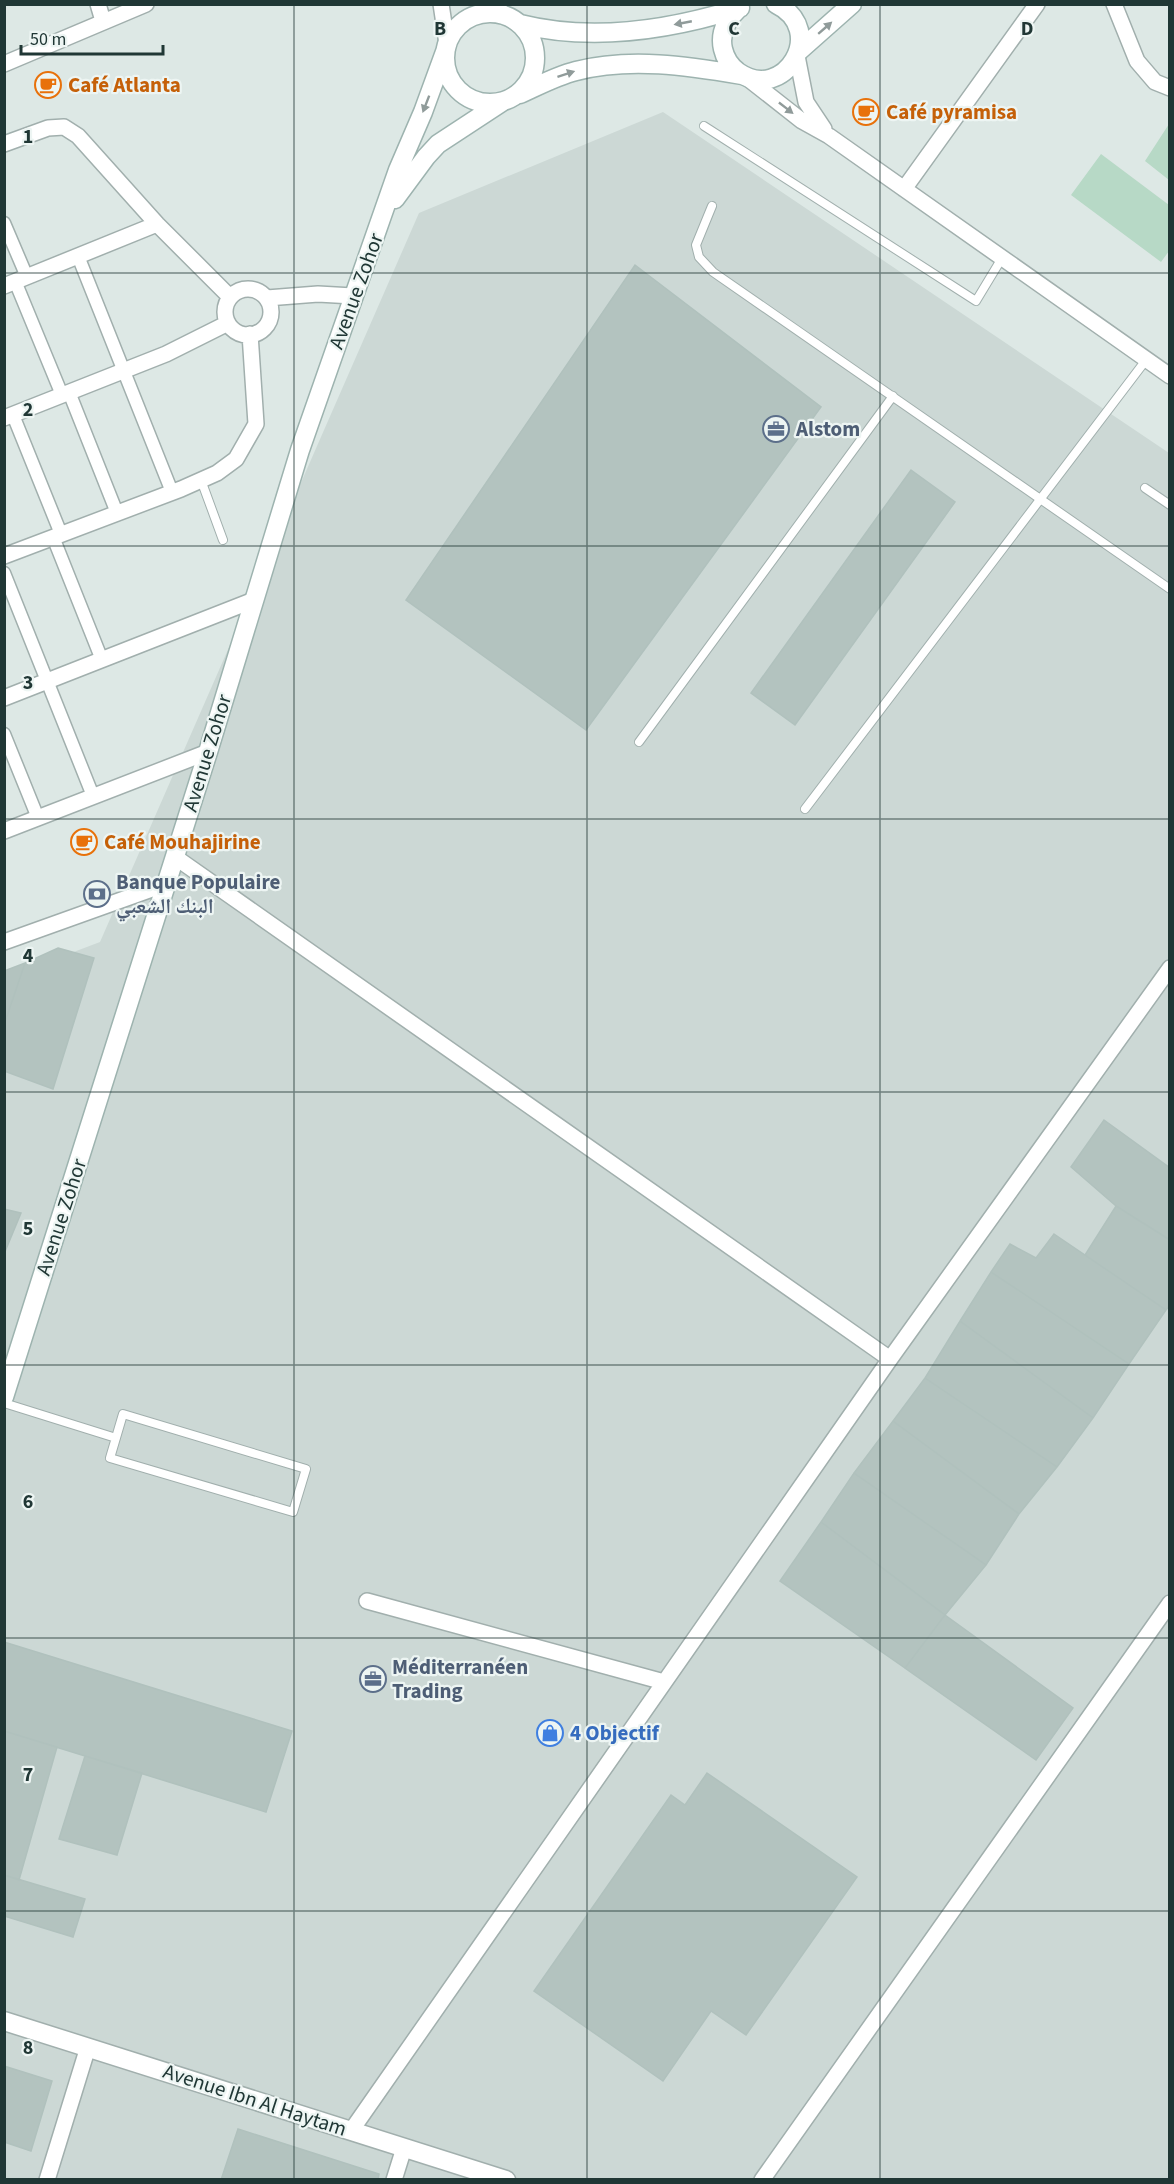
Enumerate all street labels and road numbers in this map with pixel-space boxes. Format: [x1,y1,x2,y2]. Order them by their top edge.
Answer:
street label: Avenue Zohor [321,228,391,353]
street label: Avenue Zohor [175,690,239,815]
street label: Avenue Zohor [28,1154,94,1279]
street label: Avenue Ibn Al Haytam [159,2056,351,2144]

